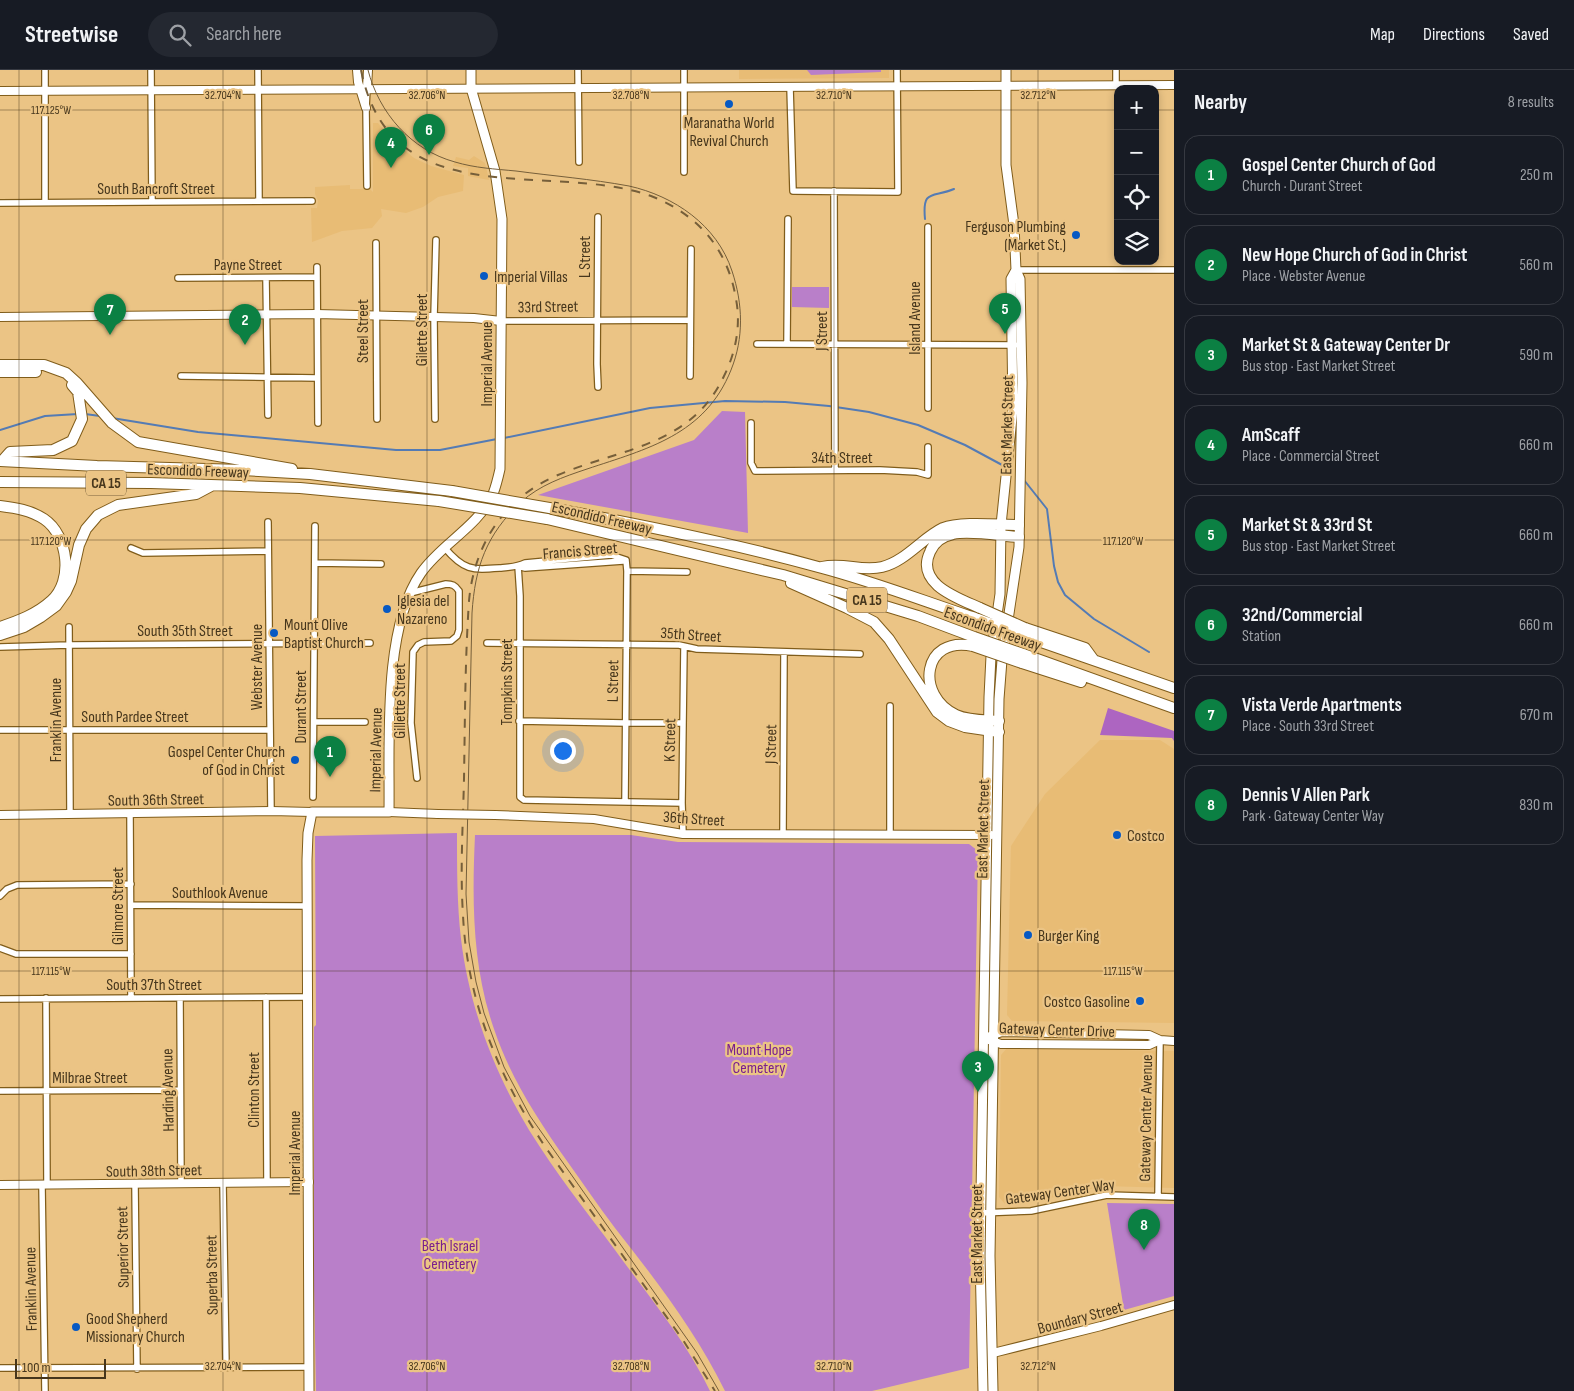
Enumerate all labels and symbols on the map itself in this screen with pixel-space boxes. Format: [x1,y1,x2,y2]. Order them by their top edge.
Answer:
text: 32.704°N [205,88,241,103]
text: 32.706°N [409,88,445,103]
text: 32.708°N [613,88,649,103]
text: 32.710°N [816,88,852,103]
text: 32.712°N [1020,88,1056,103]
marker: Maranatha World Revival Church [723,98,735,110]
text: 117.125°W [31,103,71,118]
pin: 6 [413,114,445,155]
place label: Maranatha World Revival Church [684,114,774,151]
pin: 4 [375,127,407,168]
street label: South Bancroft Street [97,180,215,199]
place label: Ferguson Plumbing (Market St.) [965,218,1066,255]
marker: Ferguson Plumbing (Market St.) [1070,229,1082,241]
street label: L Street [576,236,595,278]
street label: Payne Street [214,256,282,275]
place label: Imperial Villas [494,268,568,287]
marker: Imperial Villas [478,270,490,282]
street label: Island Avenue [906,281,925,355]
pin: 5 [989,293,1021,334]
pin: 7 [94,294,126,335]
street label: Gilette Street [413,294,432,366]
street label: 33rd Street [517,297,579,318]
street label: Steel Street [354,299,373,363]
pin: 2 [229,304,261,345]
street label: J Street [813,311,832,352]
street label: Imperial Avenue [478,322,497,406]
street label: East Market Street [997,375,1018,475]
street label: 34th Street [811,449,873,468]
street label: Escondido Freeway [147,460,249,483]
road number: CA 15 [86,470,126,496]
street label: Escondido Freeway [550,498,653,539]
text: 117.120°W [31,534,71,549]
text: 117.120°W [1103,534,1143,549]
street label: Francis Street [542,539,618,564]
road number: CA 15 [847,588,887,612]
place label: Iglesia del Nazareno [397,592,450,629]
marker: Iglesia del Nazareno [381,603,393,615]
street label: Escondido Freeway [941,603,1044,656]
place label: Mount Olive Baptist Church [284,616,364,653]
street label: South 35th Street [137,622,233,641]
street label: Webster Avenue [248,624,267,710]
street label: 35th Street [660,624,722,647]
marker: Mount Olive Baptist Church [268,627,280,639]
street label: Tompkins Street [498,638,517,725]
street label: L Street [604,660,623,702]
street label: Gillette Street [391,663,410,739]
street label: Durant Street [292,670,311,744]
street label: Franklin Avenue [47,678,66,762]
street label: Imperial Avenue [366,707,387,793]
street label: South Pardee Street [81,708,189,727]
street label: K Street [661,718,680,762]
street label: J Street [762,724,781,765]
pin: 1 [314,736,346,777]
your location [550,738,576,764]
place label: Gospel Center Church of God in Christ [168,743,285,780]
marker: Gospel Center Church of God in Christ [289,754,301,766]
street label: East Market Street [973,779,994,879]
street label: South 36th Street [108,790,204,811]
street label: 36th Street [662,808,725,831]
place label: Costco [1127,827,1165,846]
marker: Costco [1111,829,1123,841]
street label: Gilmore Street [109,867,128,945]
street label: Southlook Avenue [172,884,268,903]
place label: Burger King [1038,927,1099,946]
marker: Burger King [1022,929,1034,941]
text: 117.115°W [31,964,71,979]
text: 117.115°W [1103,964,1143,979]
street label: South 37th Street [106,976,202,995]
place label: Costco Gasoline [1044,993,1130,1012]
marker: Costco Gasoline [1134,995,1146,1007]
street label: Gateway Center Drive [999,1019,1115,1042]
park label: Mount Hope Cemetery [726,1041,792,1078]
street label: Harding Avenue [158,1048,179,1132]
pin: 3 [962,1051,994,1092]
street label: Clinton Street [245,1052,264,1128]
street label: Gateway Center Avenue [1136,1054,1157,1182]
street label: Milbrae Street [52,1069,128,1088]
street label: Imperial Avenue [286,1111,305,1195]
street label: South 38th Street [106,1161,202,1182]
street label: Gateway Center Way [1004,1175,1116,1210]
street label: East Market Street [968,1184,987,1284]
street label: Superior Street [113,1206,134,1288]
pin: 8 [1128,1209,1160,1250]
street label: Superba Street [202,1235,223,1315]
park label: Beth Israel Cemetery [422,1237,478,1274]
street label: Franklin Avenue [21,1247,42,1331]
street label: Boundary Street [1036,1298,1125,1339]
place label: Good Shepherd Missionary Church [86,1310,185,1347]
marker: Good Shepherd Missionary Church [70,1321,82,1333]
scale bar [15,1356,106,1379]
text: 32.704°N [205,1359,241,1374]
text: 32.706°N [409,1359,445,1374]
text: 32.708°N [613,1359,649,1374]
text: 32.710°N [816,1359,852,1374]
text: 32.712°N [1020,1359,1056,1374]

